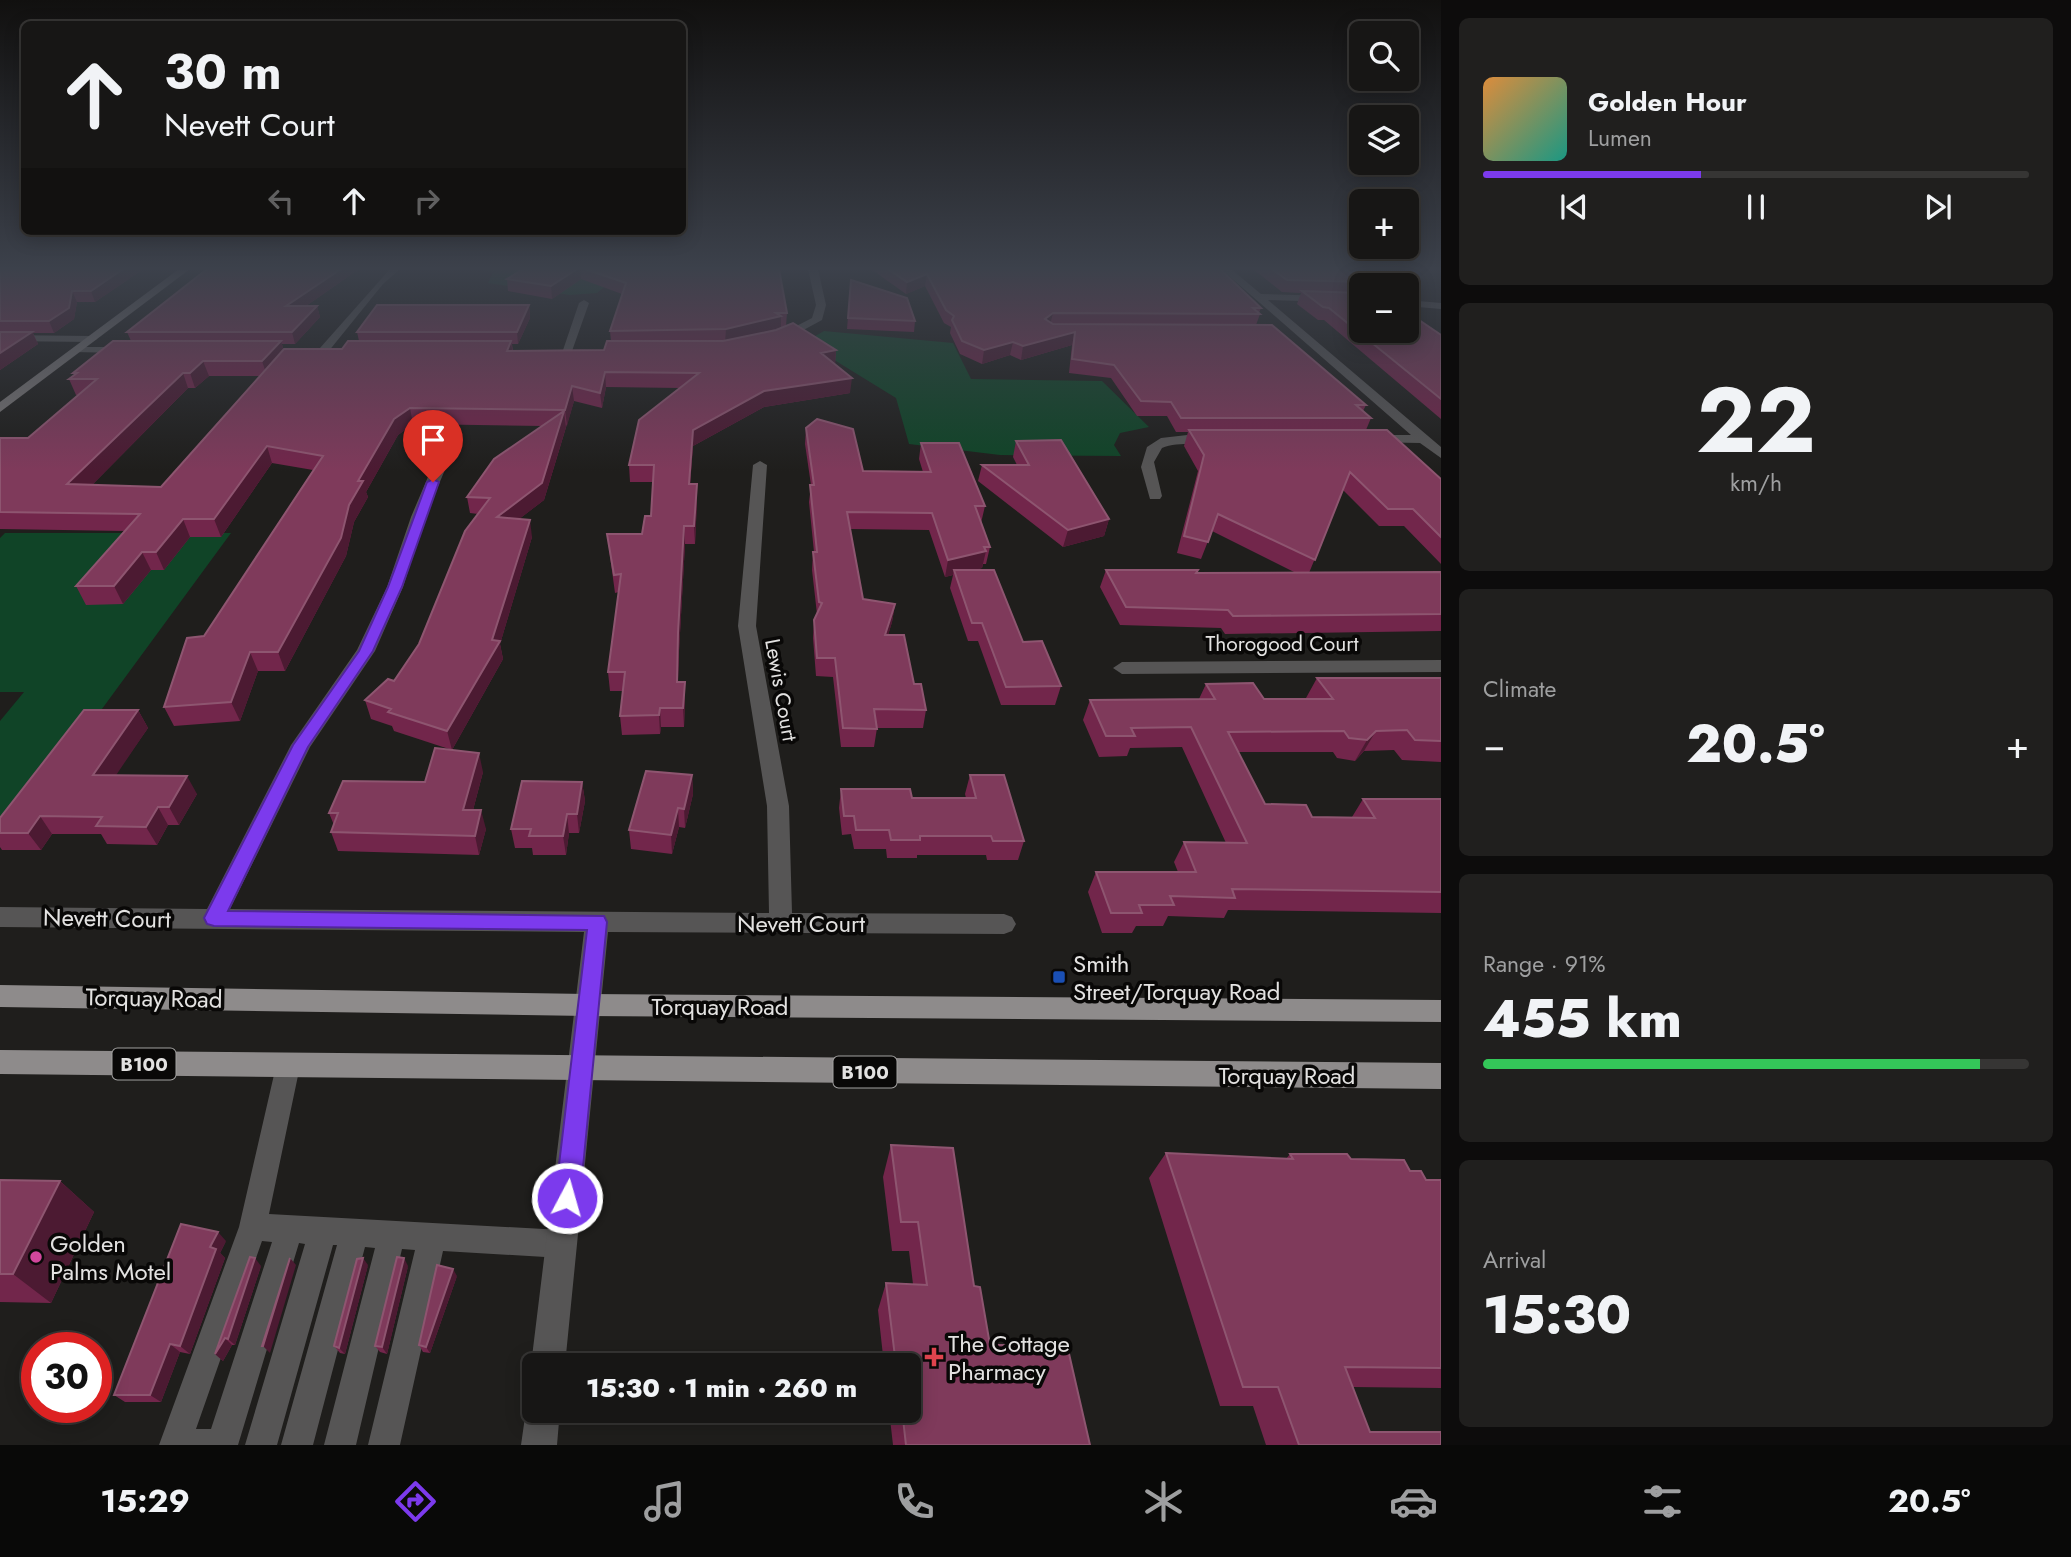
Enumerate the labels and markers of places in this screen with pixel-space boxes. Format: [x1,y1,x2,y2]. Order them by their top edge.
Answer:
pin [403,410,463,482]
place label: Smith Street/Torquay Road [1073,946,1281,1009]
marker: Smith Street/Torquay Road [1051,969,1067,985]
place label: Golden Palms Motel [50,1226,171,1289]
marker: Golden Palms Motel [28,1249,44,1265]
place label: The Cottage Pharmacy [948,1326,1070,1389]
marker: The Cottage Pharmacy [926,1349,942,1365]

